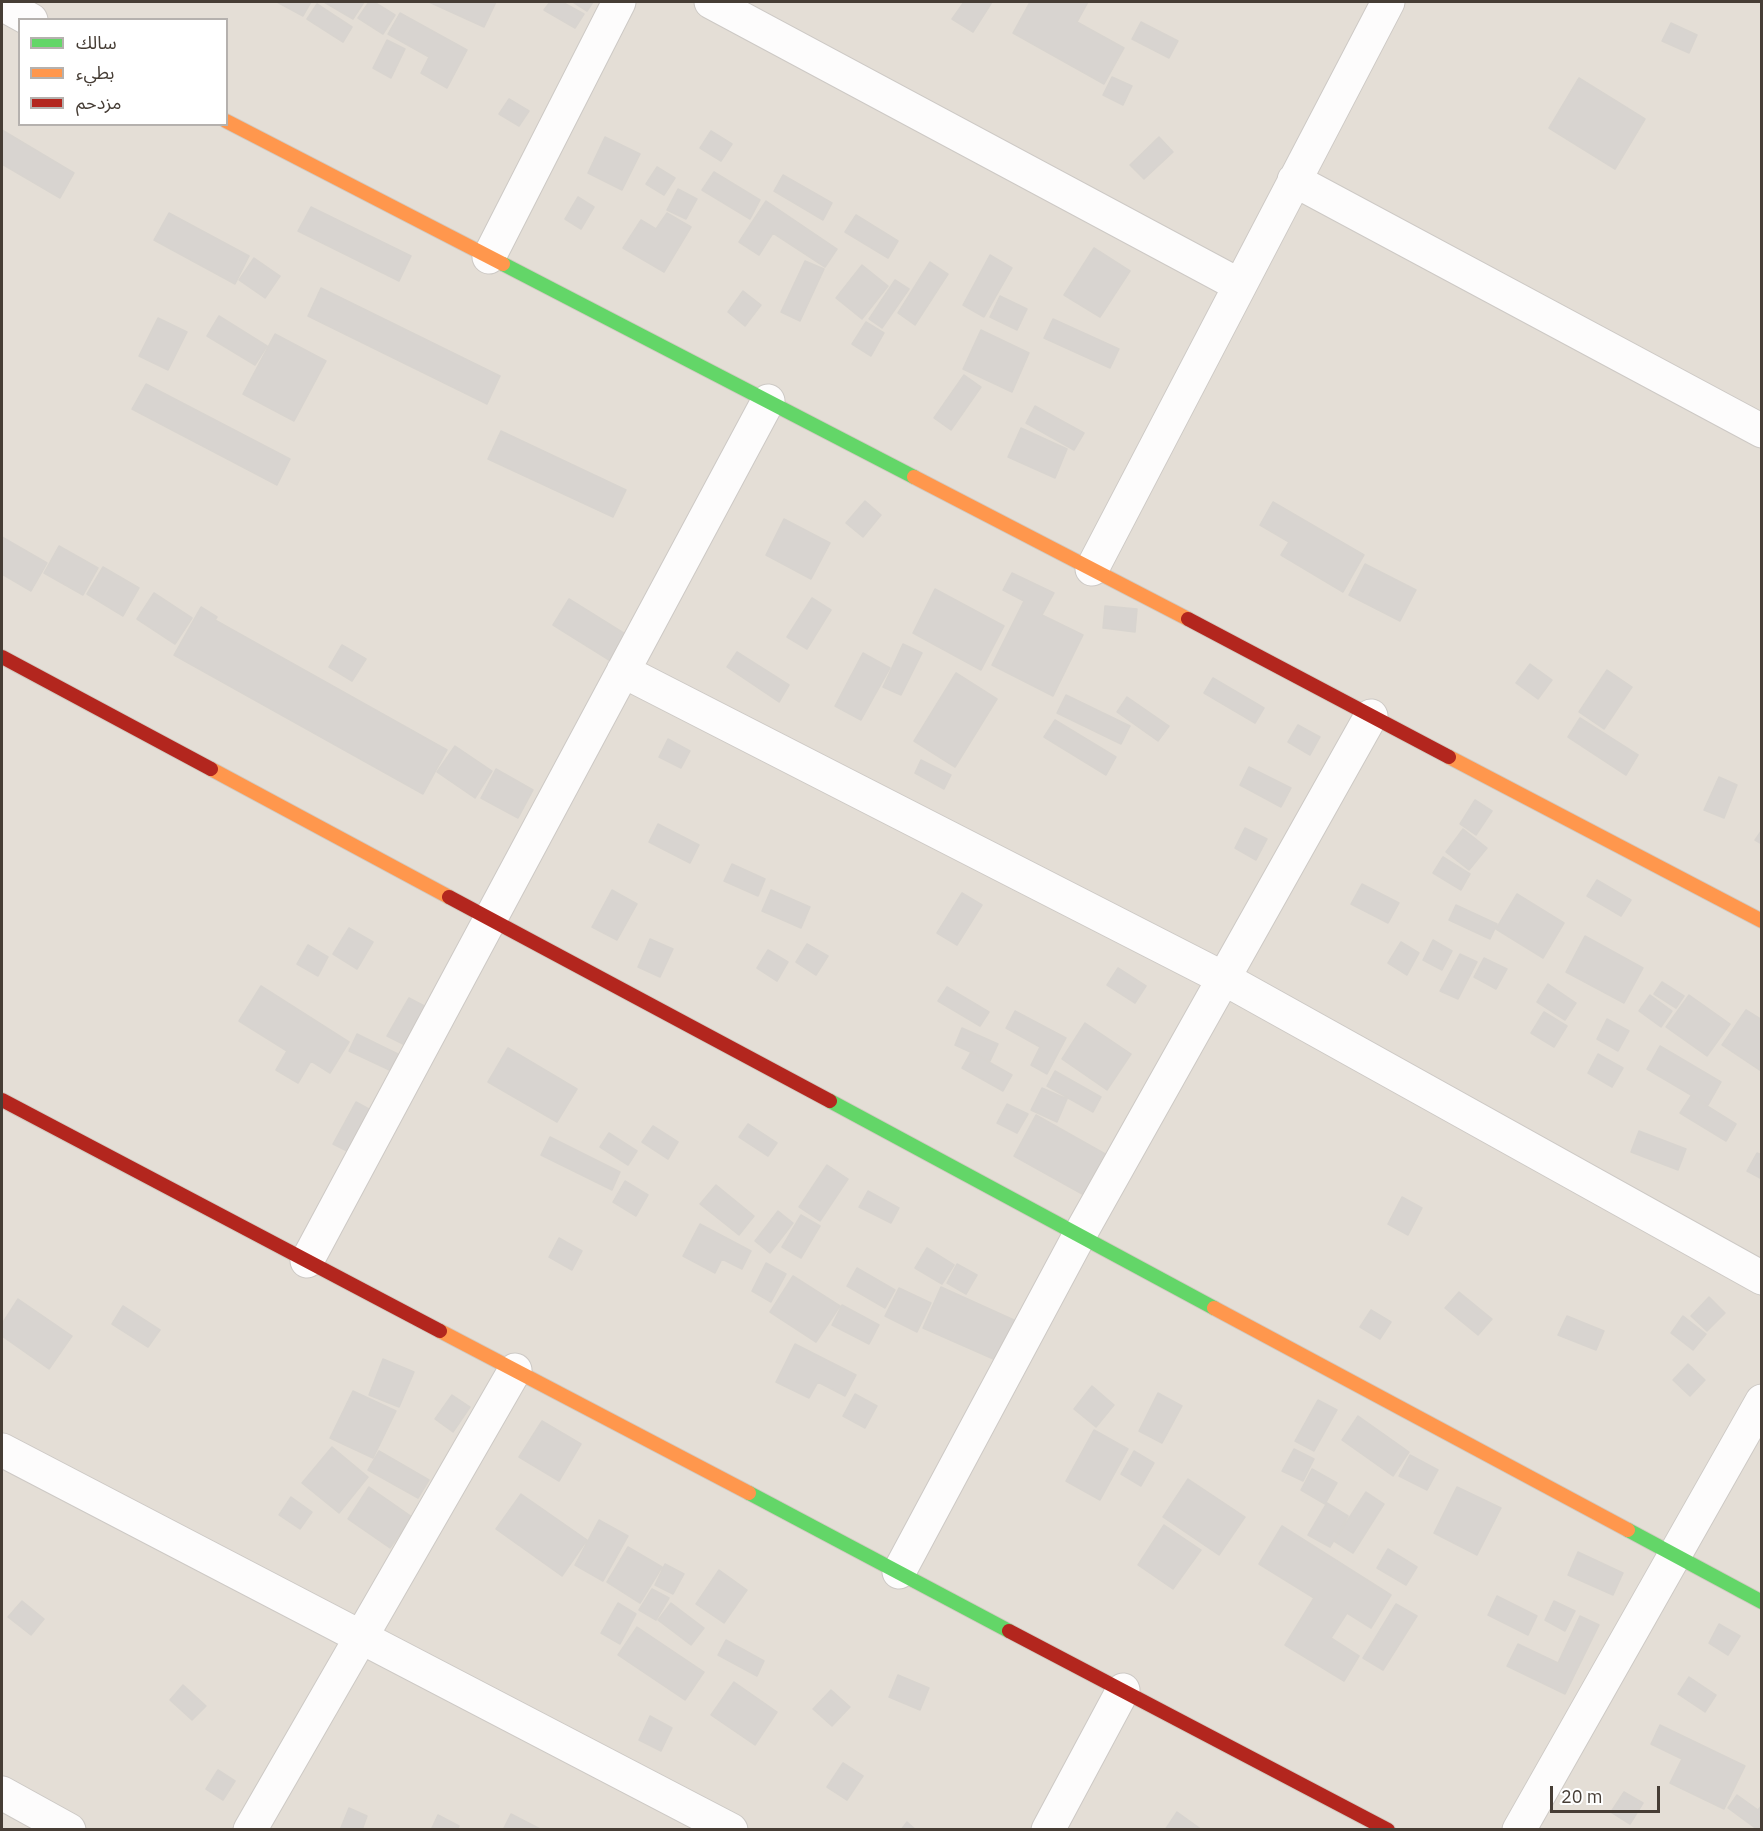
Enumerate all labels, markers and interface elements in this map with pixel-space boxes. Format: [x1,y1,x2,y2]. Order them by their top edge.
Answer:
legend [18,18,228,126]
text: سالك [76,31,117,54]
text: بطيء [76,61,114,84]
text: مزدحم [76,91,121,114]
scale bar [1553,1774,1662,1812]
text: 20 m [1561,1785,1603,1808]

